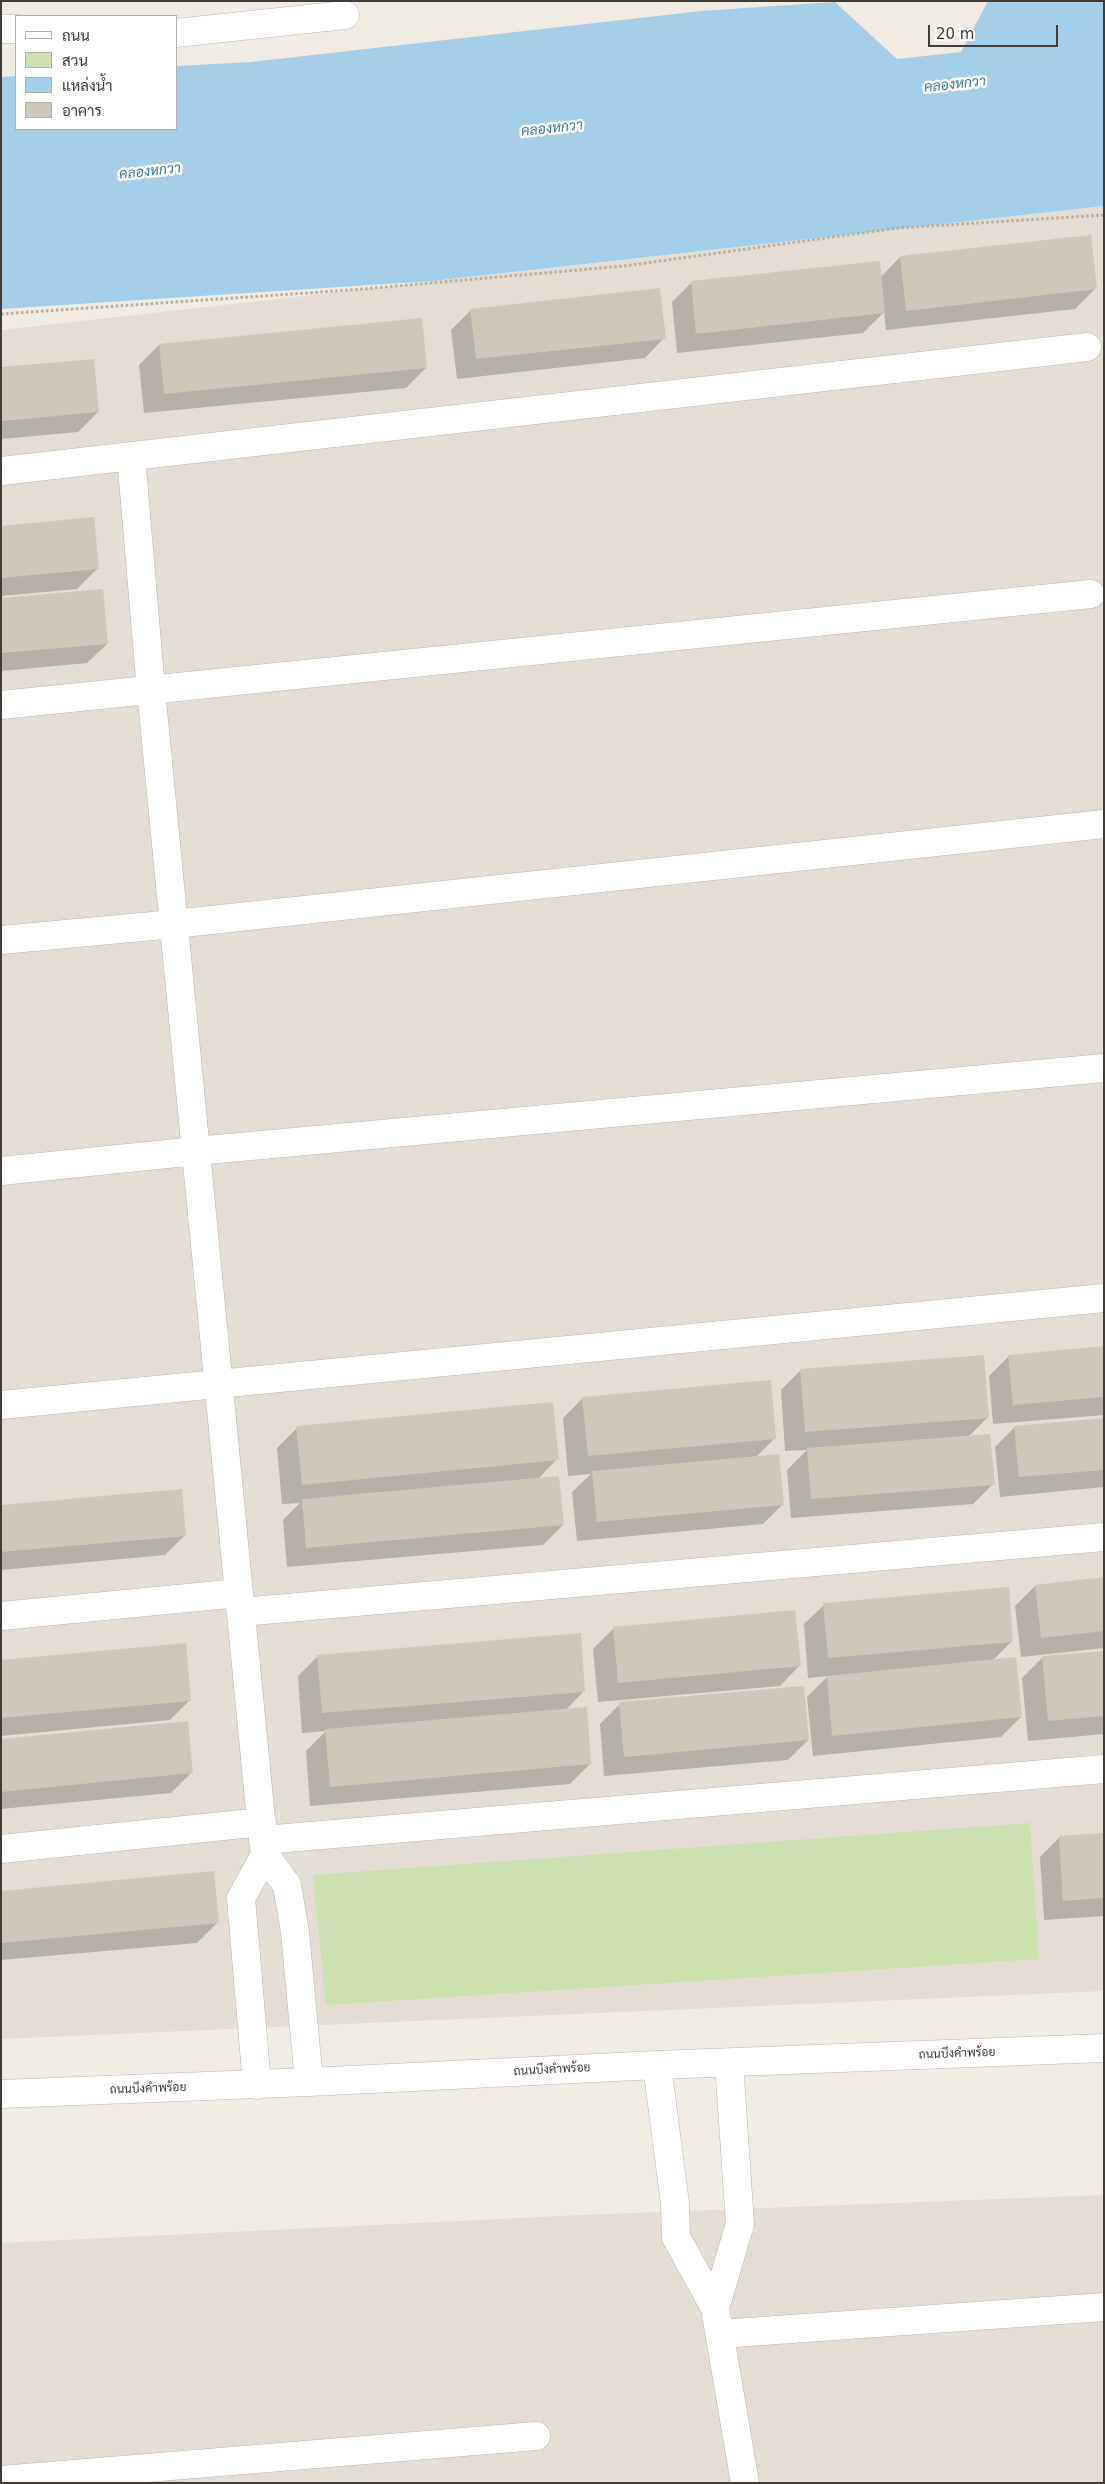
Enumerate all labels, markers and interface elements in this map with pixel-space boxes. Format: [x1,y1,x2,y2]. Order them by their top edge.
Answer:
legend [15,15,178,130]
scale bar [930,15,1060,47]
text: 20 m [936,25,974,43]
text: ถนน [62,27,90,45]
text: สวน [62,52,88,70]
water label: คลองหกวา [923,73,987,97]
text: แหล่งน้ำ [62,77,113,95]
text: อาคาร [62,102,102,120]
water label: คลองหกวา [520,117,584,141]
water label: คลองหกวา [118,160,182,184]
street label: ถนนบึงคำพร้อย [918,2045,996,2063]
street label: ถนนบึงคำพร้อย [513,2061,591,2079]
street label: ถนนบึงคำพร้อย [109,2080,187,2098]

